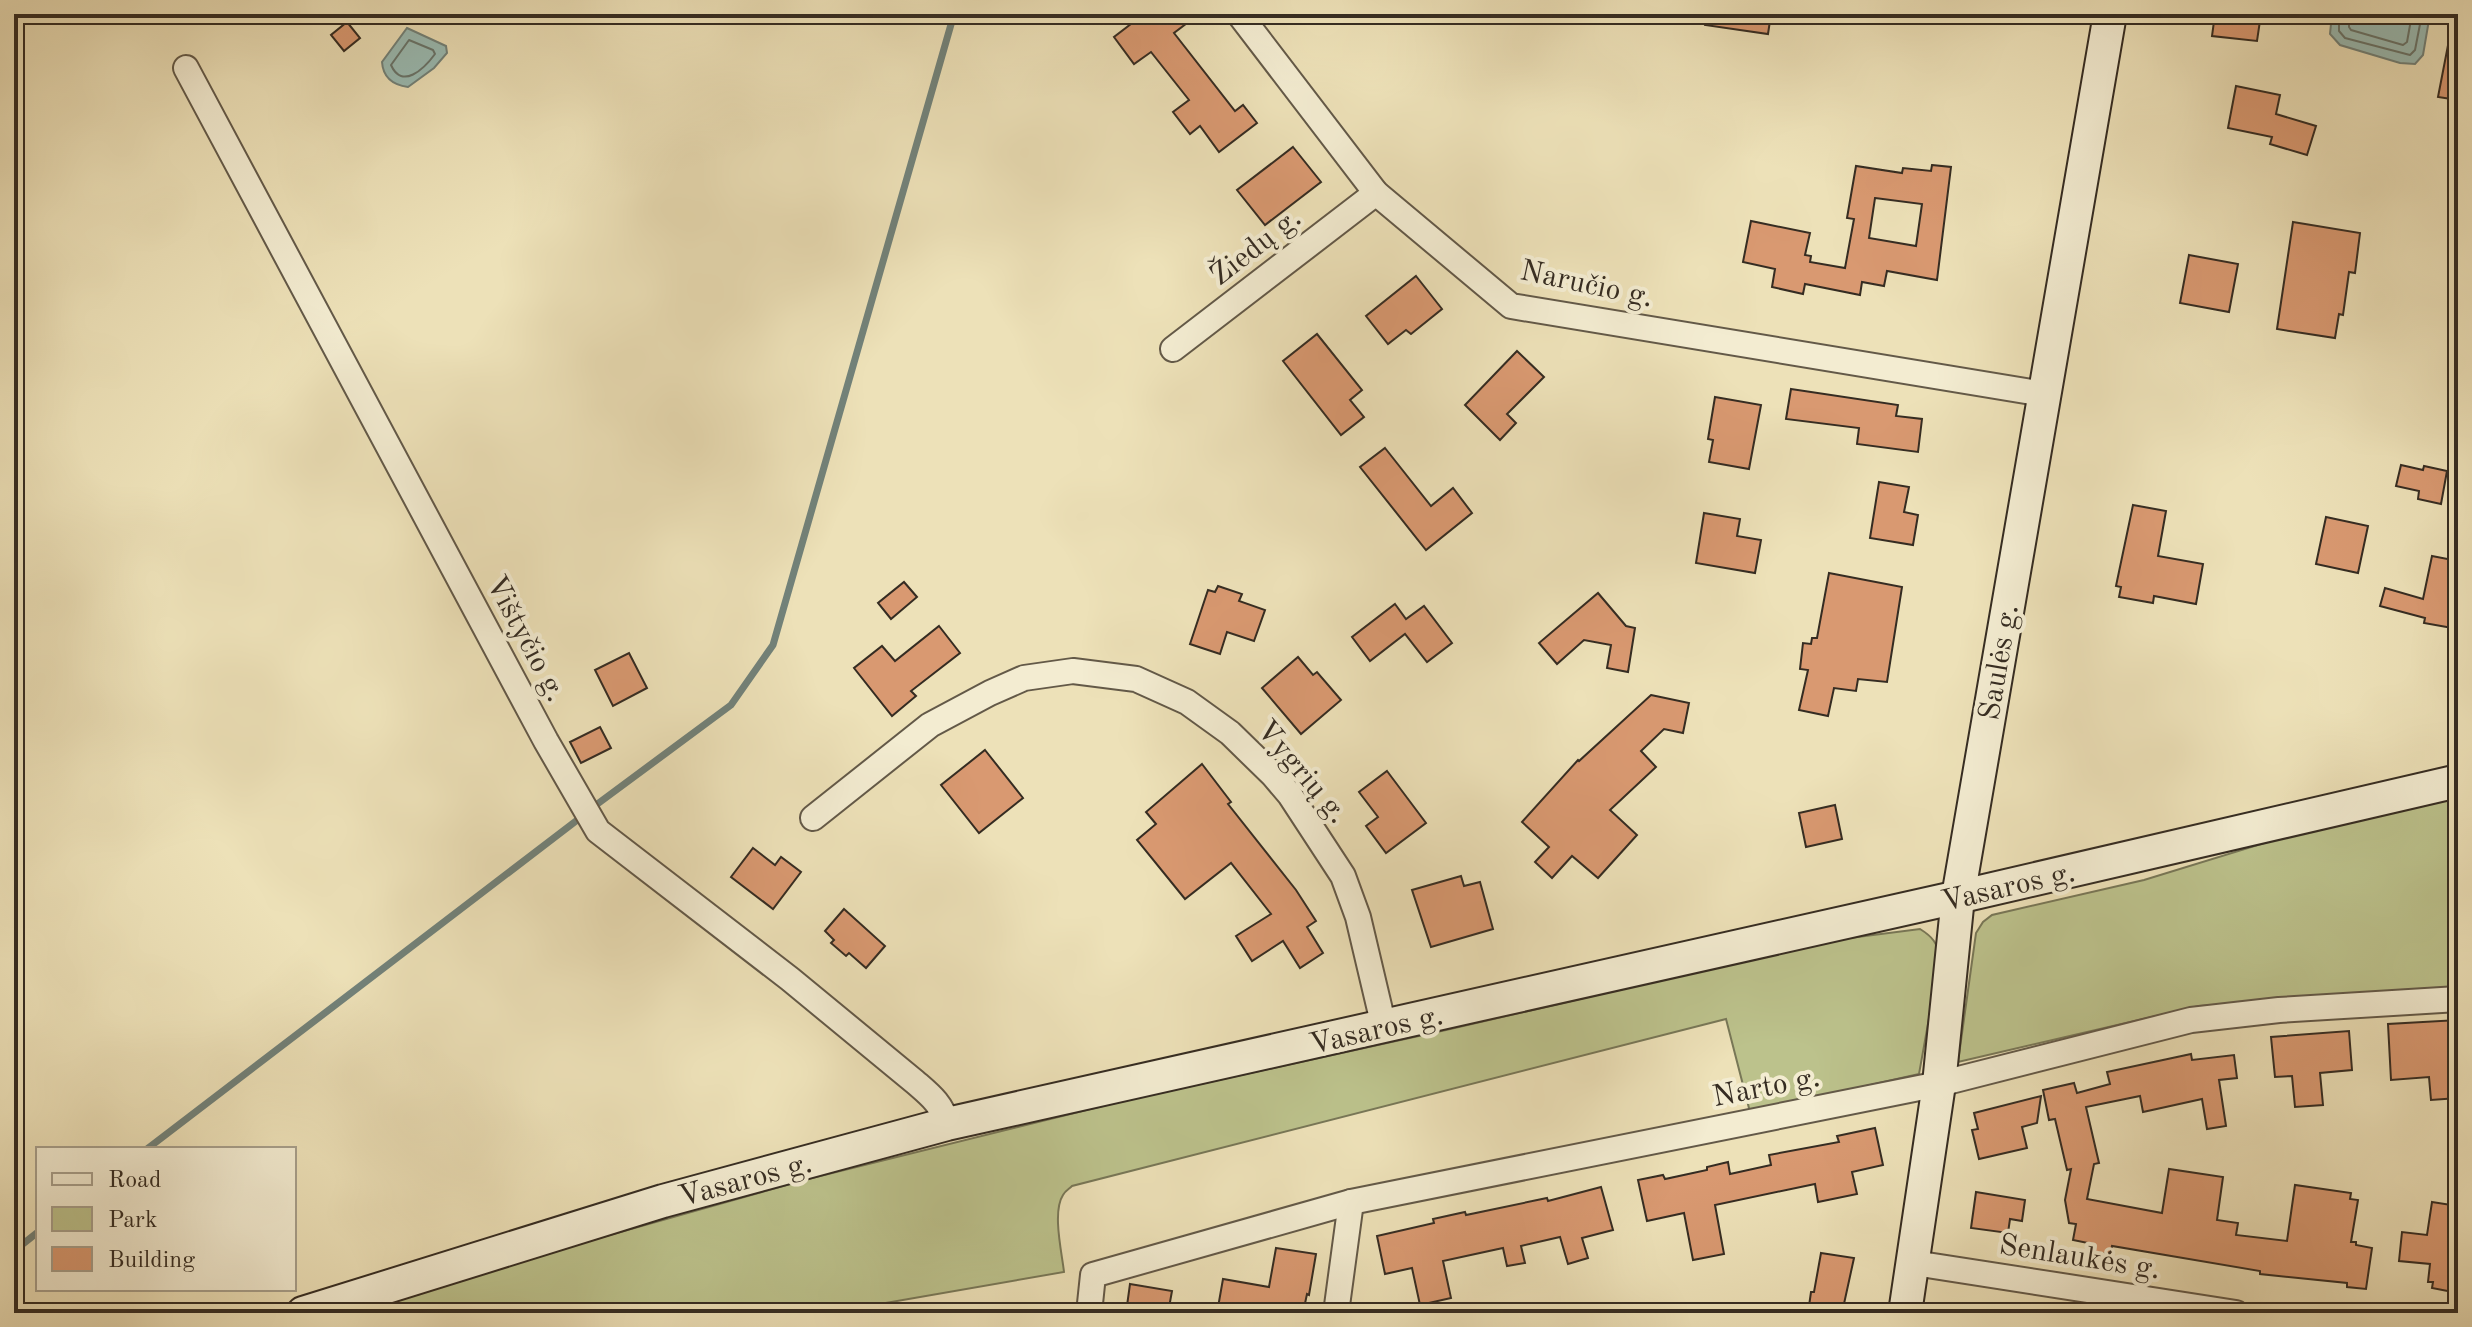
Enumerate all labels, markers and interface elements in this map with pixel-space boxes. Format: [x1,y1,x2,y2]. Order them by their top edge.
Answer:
street label: Žiedų g. [1202,199,1307,292]
street label: Naručio g. [1517,256,1656,314]
street label: Vištyčio g. [480,571,571,707]
street label: Saulės g. [1975,602,2025,723]
street label: Vygrių g. [1250,715,1353,830]
street label: Vasaros g. [1939,858,2078,918]
street label: Vasaros g. [1307,1001,1446,1061]
street label: Narto g. [1710,1063,1823,1113]
legend [36,1147,296,1291]
street label: Vasaros g. [676,1149,815,1213]
text: Road [108,1169,161,1193]
text: Park [108,1209,157,1233]
street label: Senlaukės g. [1997,1230,2163,1286]
text: Building [108,1249,195,1273]

